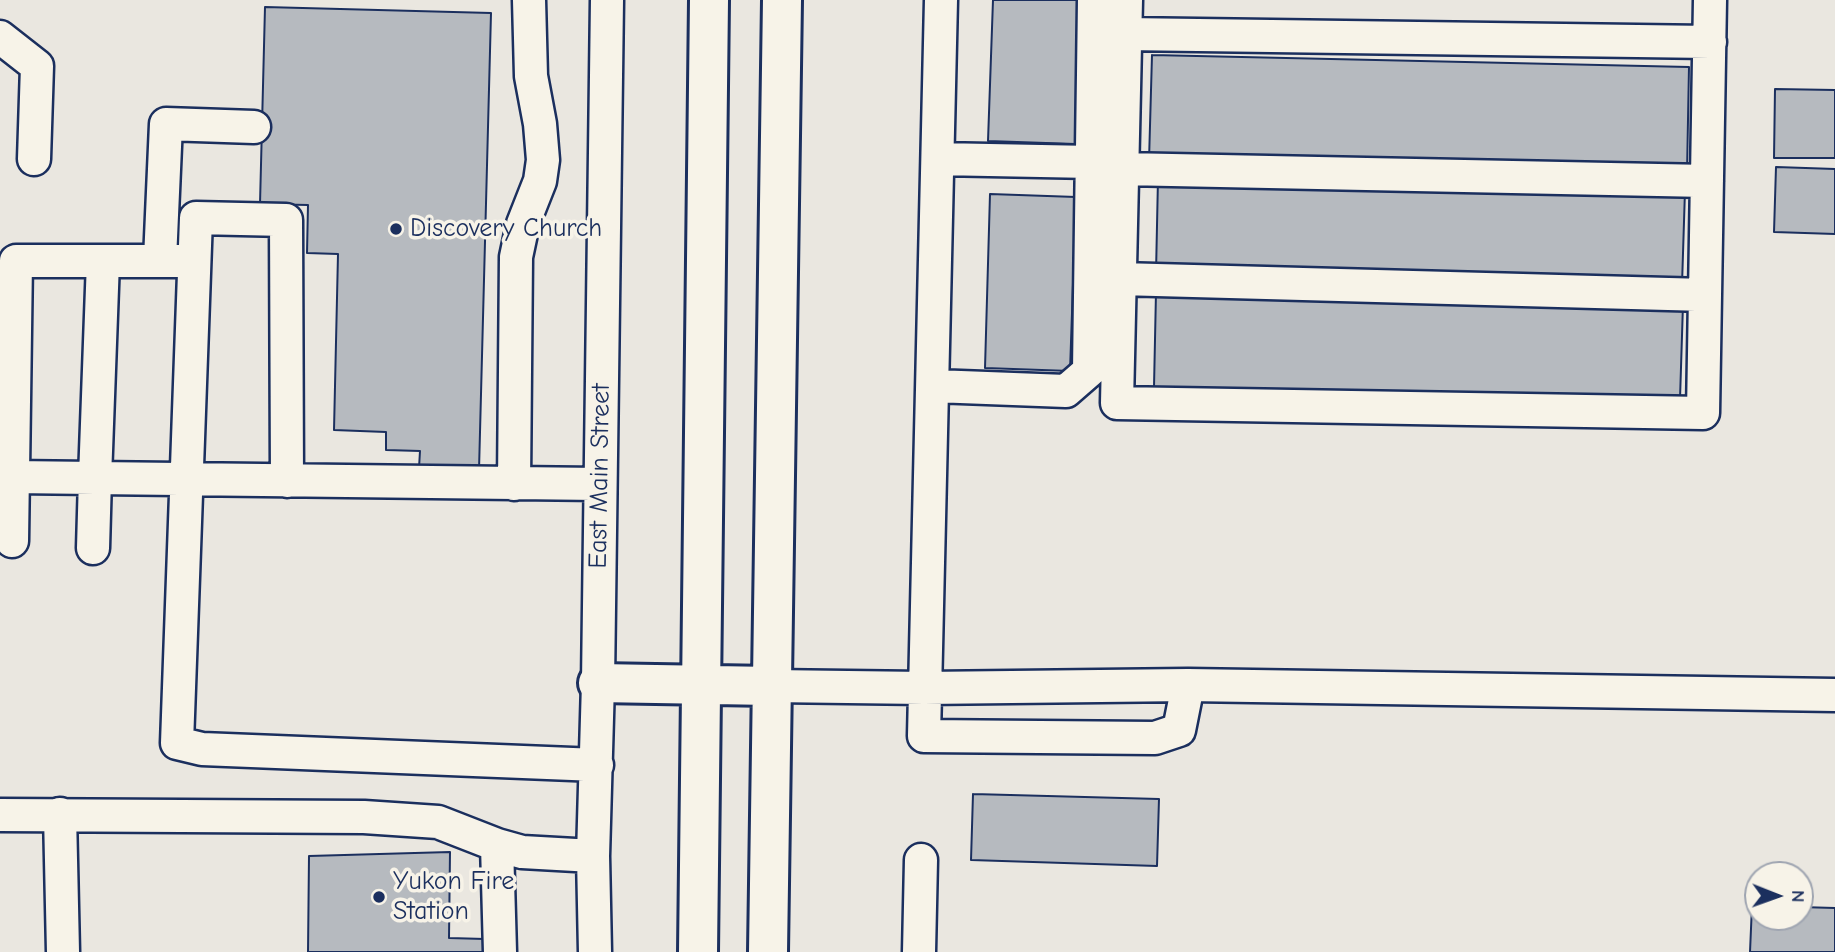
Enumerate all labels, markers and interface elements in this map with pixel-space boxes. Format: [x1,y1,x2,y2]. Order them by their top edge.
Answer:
place label: Discovery Church [410,213,602,245]
marker: Discovery Church [388,221,404,237]
street label: East Main Street [583,383,617,569]
north arrow [1744,861,1814,931]
place label: Yukon Fire Station [393,866,514,928]
marker: Yukon Fire Station [371,889,387,905]
text: N [1787,890,1809,903]

